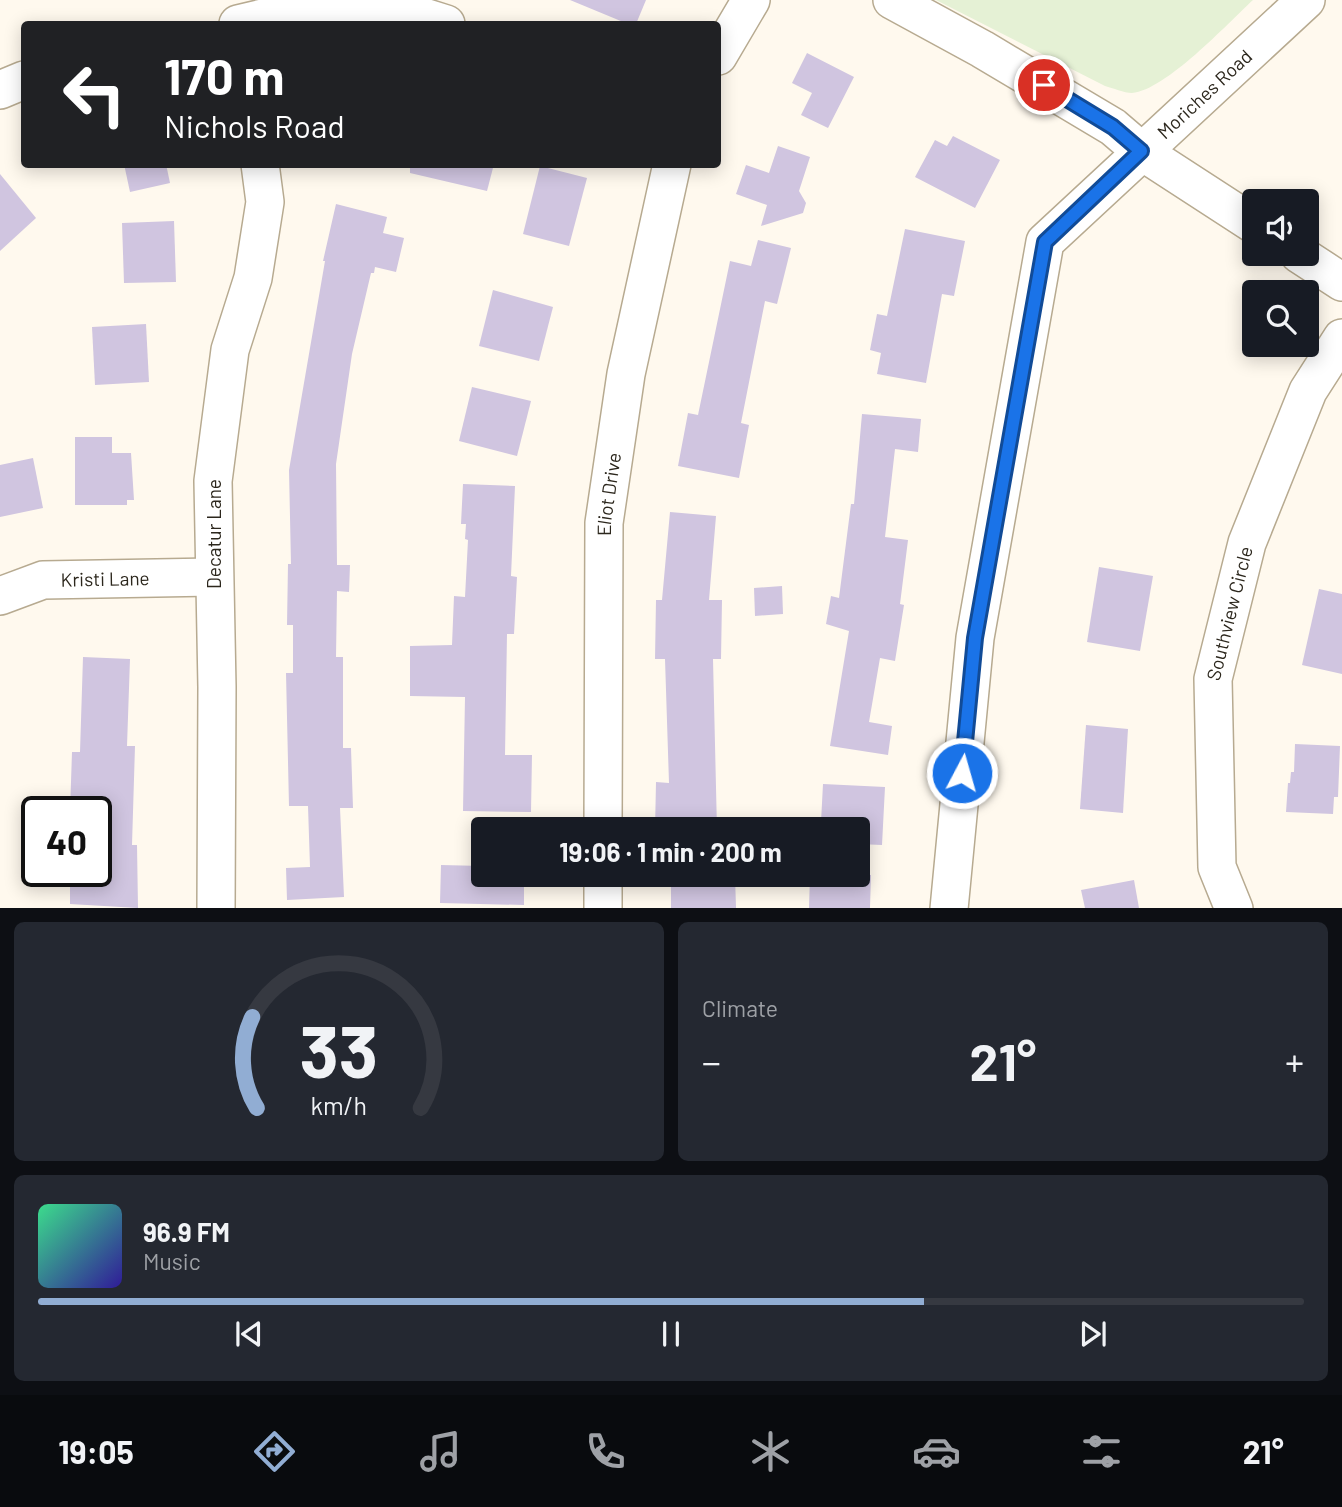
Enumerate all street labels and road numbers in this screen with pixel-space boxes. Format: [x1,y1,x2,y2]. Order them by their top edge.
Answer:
street label: Moriches Road [1152,44,1256,143]
street label: Eliot Drive [592,451,625,536]
street label: Decatur Lane [202,479,225,589]
street label: Southview Circle [1201,544,1257,683]
street label: Kristi Lane [60,566,150,591]

